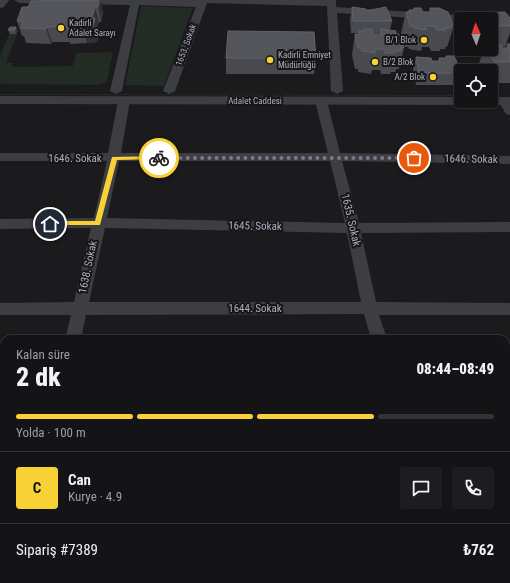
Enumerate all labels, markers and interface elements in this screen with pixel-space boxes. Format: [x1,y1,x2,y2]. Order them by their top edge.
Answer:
north arrow [454,12,498,56]
map controls [454,12,498,108]
place label: Kadirli Adalet Sarayı [69,18,116,38]
marker: Kadirli Adalet Sarayı [56,23,66,33]
street label: 1653. Sokak [174,23,198,67]
place label: B/1 Blok [386,35,416,45]
marker: B/1 Blok [419,35,429,45]
place label: Kadirli Emniyet Müdürlüğü [278,50,331,70]
marker: Kadirli Emniyet Müdürlüğü [265,55,275,65]
marker: B/2 Blok [370,57,380,67]
place label: B/2 Blok [383,57,413,67]
button: locate [454,64,498,108]
place label: A/2 Blok [394,72,425,82]
marker: A/2 Blok [428,72,438,82]
street label: Adalet Caddesi [228,96,282,106]
courier [139,138,179,178]
pin [397,141,431,175]
icon: bike [148,147,170,169]
icon: bag [403,147,425,169]
street label: 1646. Sokak [48,152,102,165]
street label: 1646. Sokak [444,152,498,166]
street label: 1635. Sokak [339,192,363,248]
pin [33,207,67,241]
icon: home [39,213,61,235]
street label: 1645. Sokak [228,219,282,233]
street label: 1638. Sokak [76,239,100,295]
street label: 1644. Sokak [228,302,282,315]
text: Kalan süre [16,347,70,362]
text: 08:44–08:49 [416,360,494,378]
text: 2 dk [16,362,61,392]
text: Yolda · 100 m [16,425,86,440]
button: chat [400,467,442,509]
button: phone [452,467,494,509]
text: Can [68,471,91,489]
text: C [33,479,41,497]
text: Kurye · 4.9 [68,489,122,504]
text: Sipariş #7389 [16,541,98,559]
text: ₺762 [463,541,494,559]

